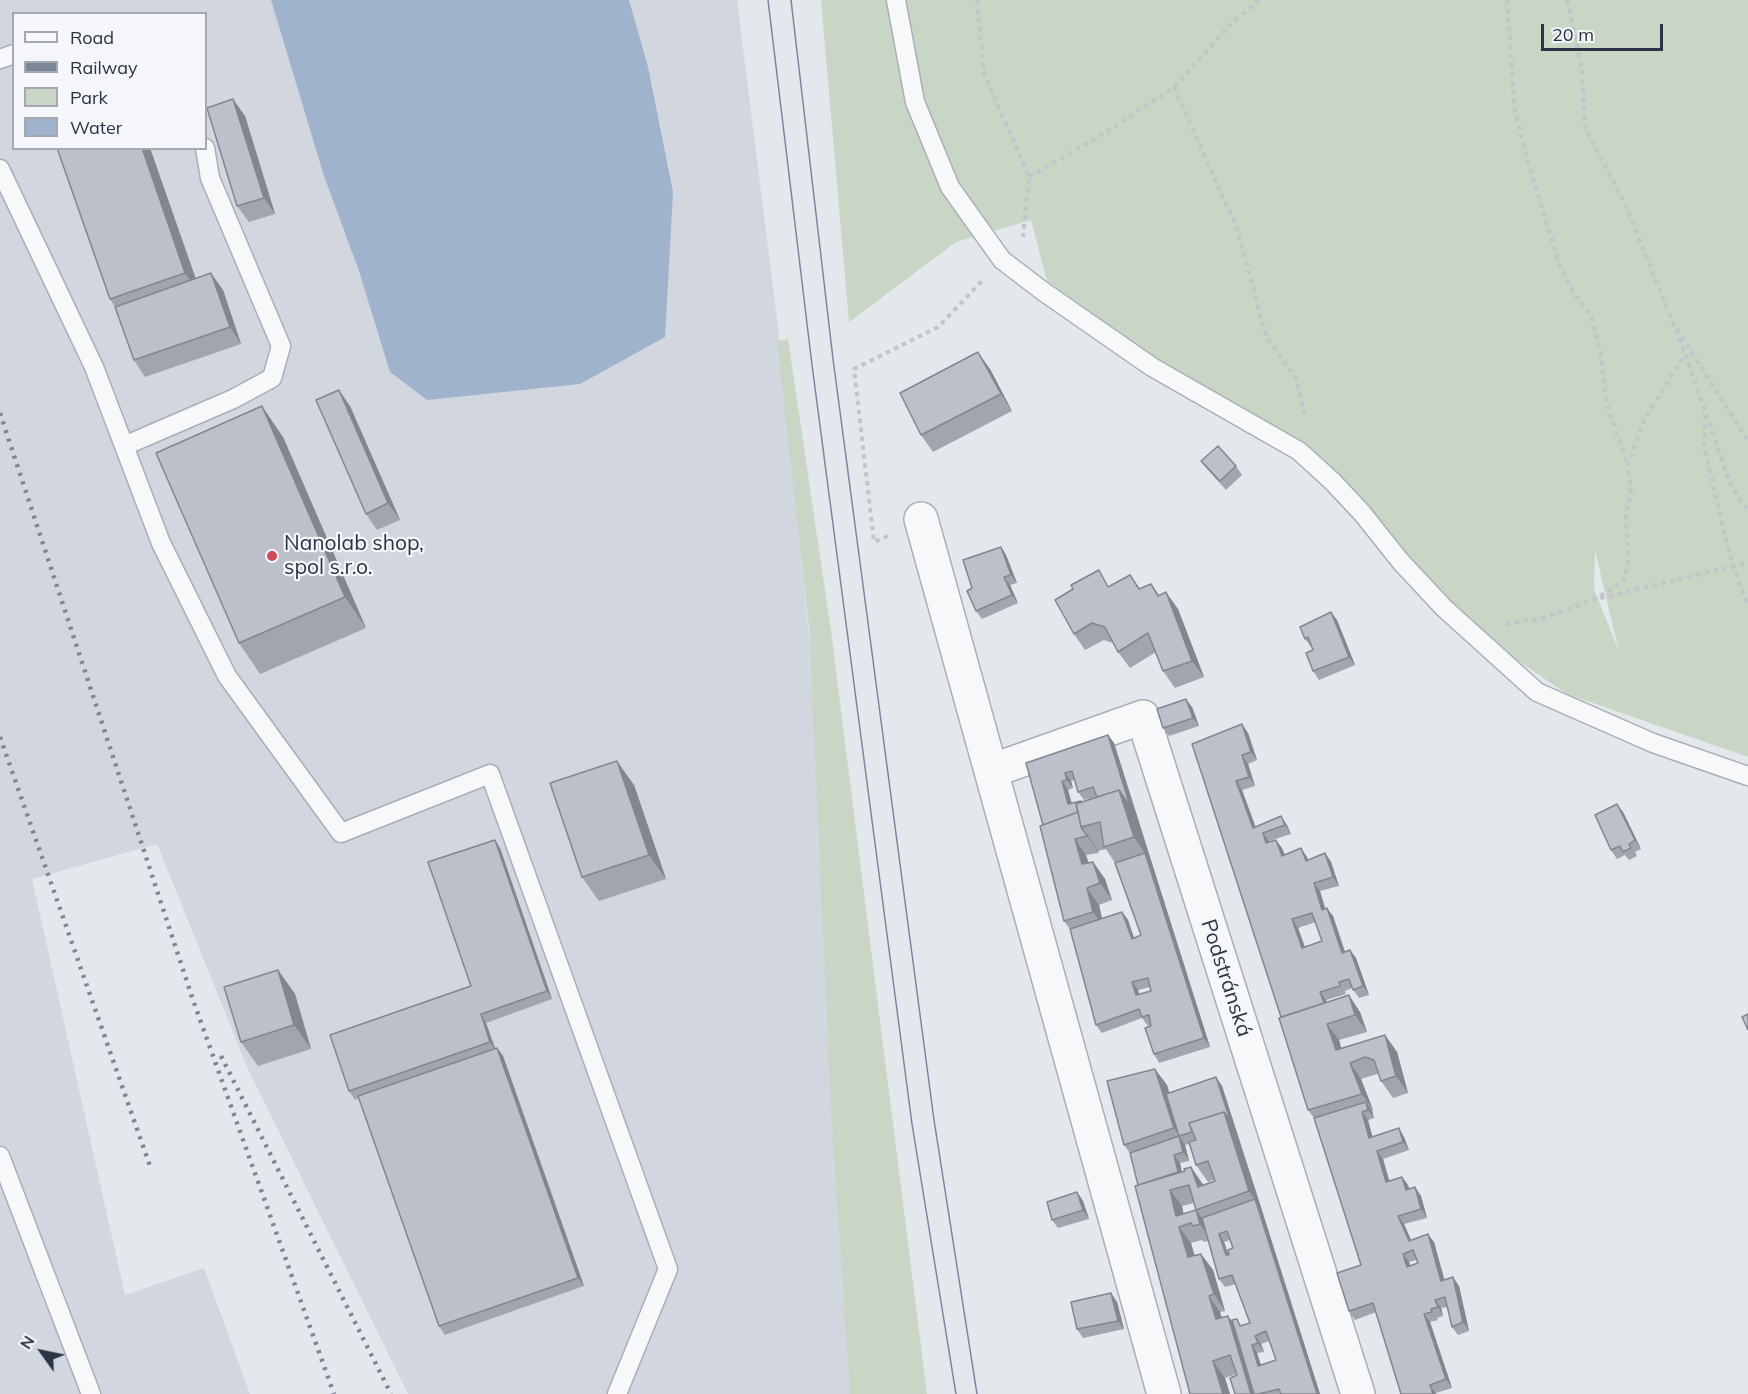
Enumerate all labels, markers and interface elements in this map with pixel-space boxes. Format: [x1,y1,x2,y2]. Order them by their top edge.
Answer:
legend [12,12,207,150]
scale bar [1544,12,1666,50]
text: 20 m [1552,23,1594,46]
text: Road [70,26,114,49]
text: Railway [70,56,138,79]
text: Park [70,86,108,109]
text: Water [70,116,122,139]
place label: Nanolab shop, spol s.r.o. [284,531,424,581]
marker: Nanolab shop, spol s.r.o. [265,549,279,563]
street label: Podstránská [1195,916,1257,1040]
north arrow [12,1322,72,1382]
text: N [15,1332,39,1353]

